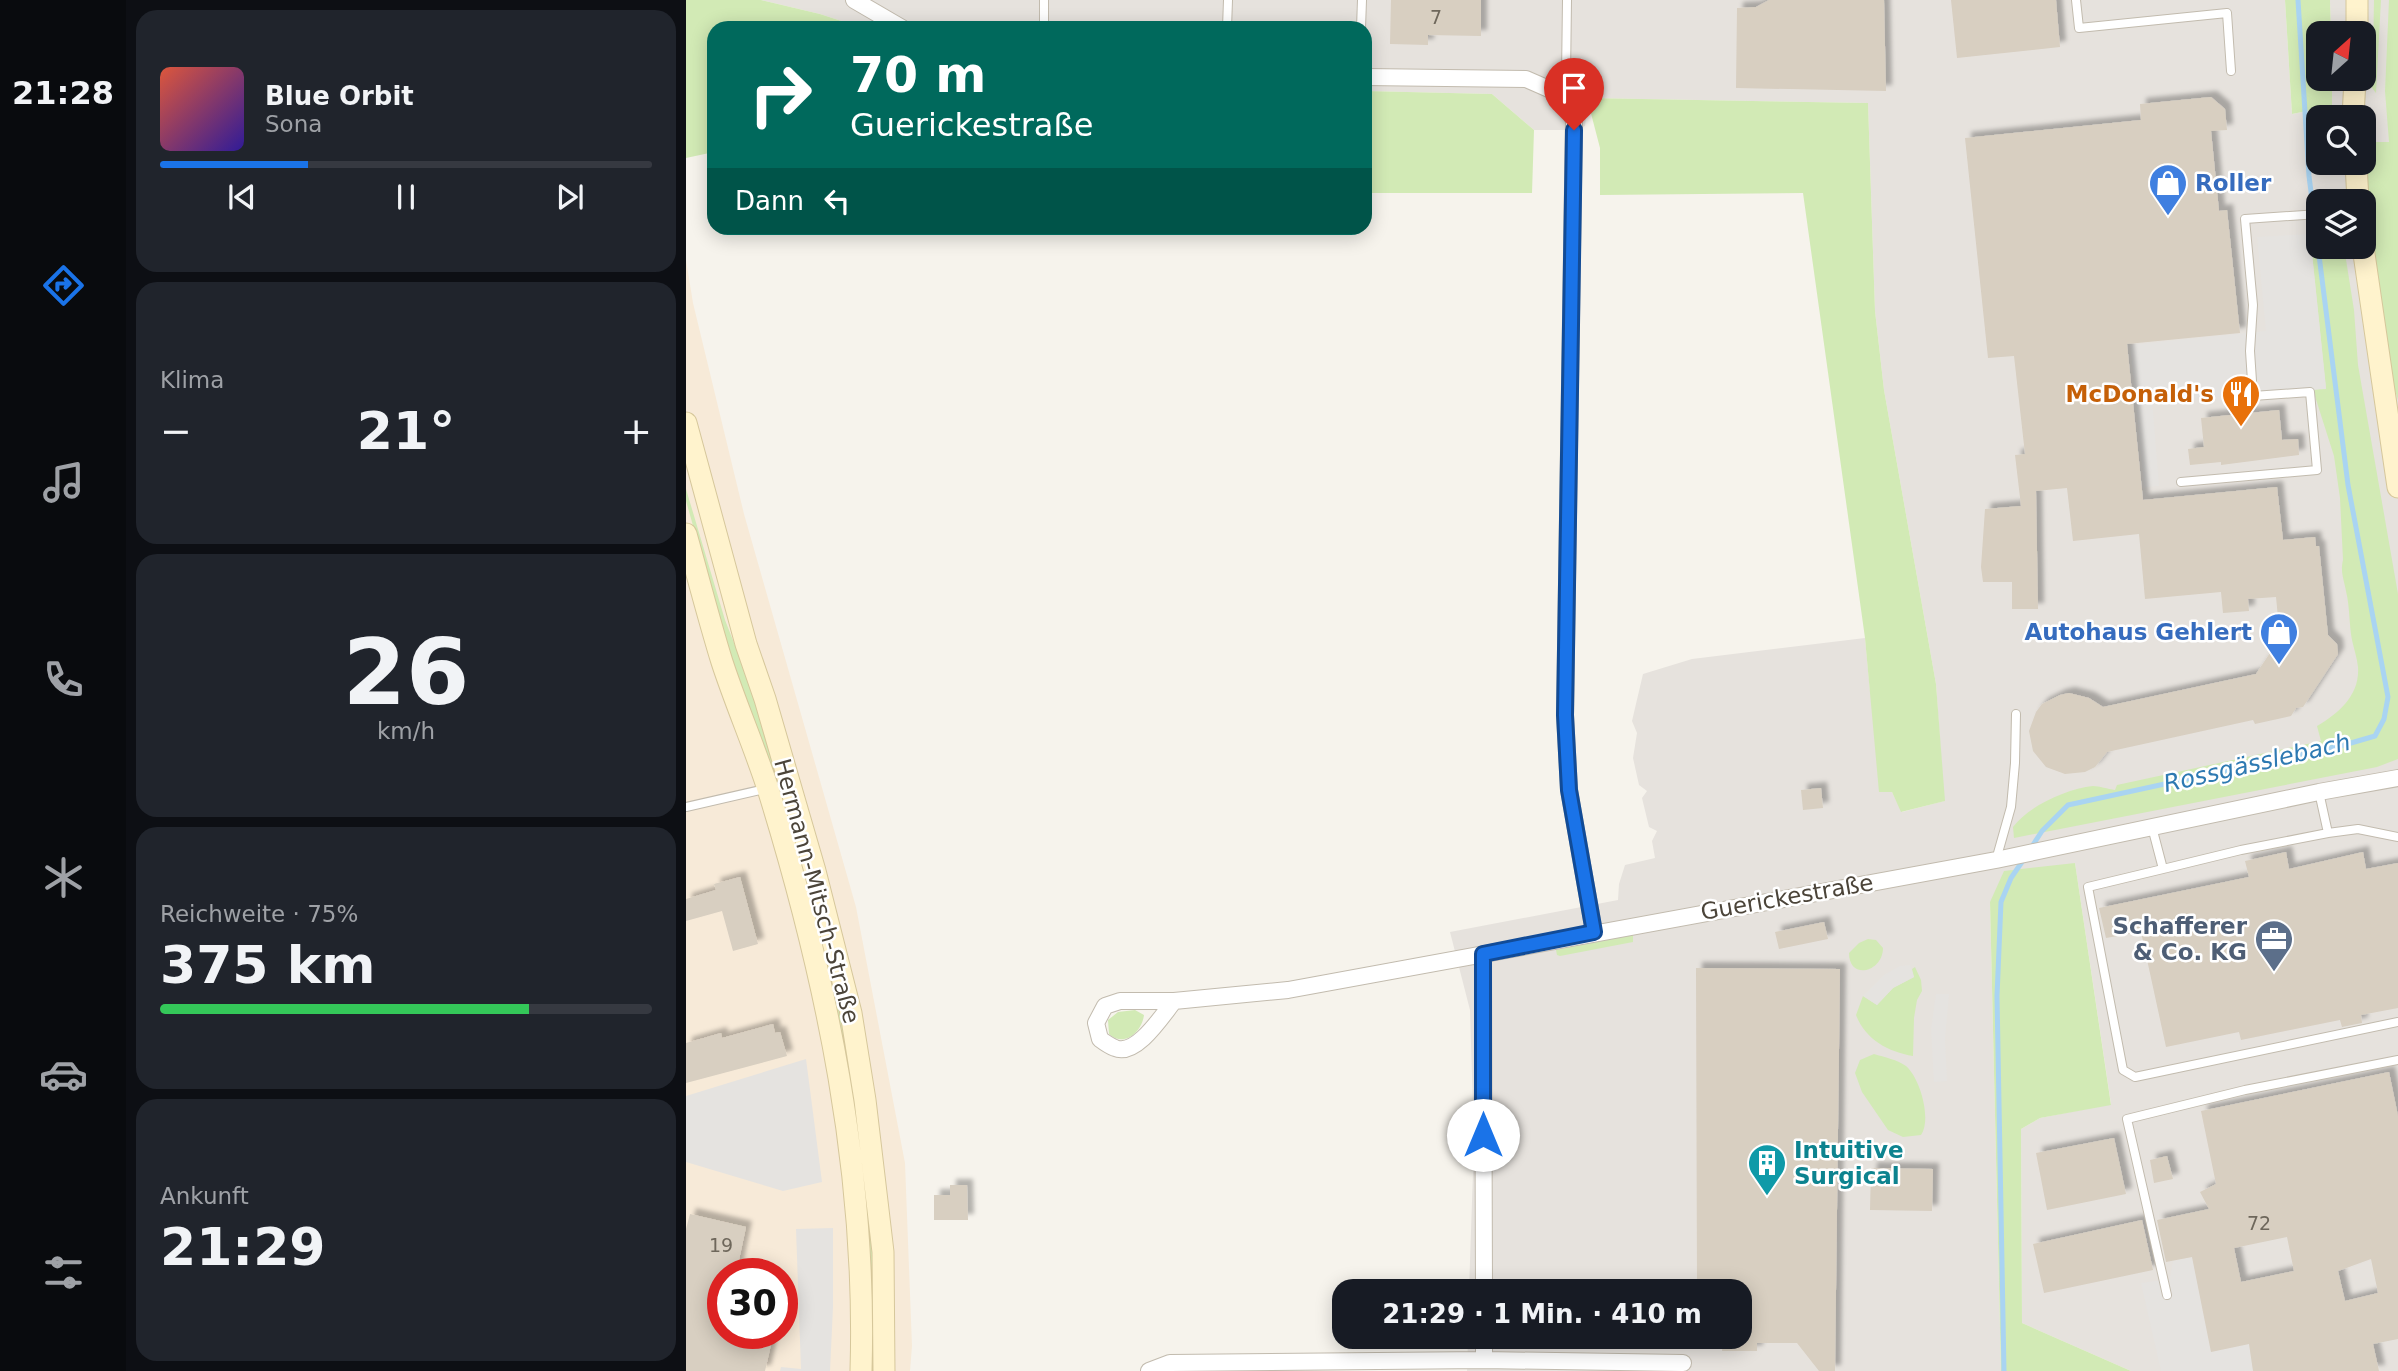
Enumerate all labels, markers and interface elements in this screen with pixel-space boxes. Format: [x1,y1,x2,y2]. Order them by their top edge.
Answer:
house number: 7 [1430,6,1442,28]
north arrow [2306,21,2376,91]
map controls [2306,21,2376,259]
text: 70 m [850,47,986,104]
icon: right [735,49,826,140]
pin [1544,58,1604,130]
icon: arrive [1555,69,1593,107]
text: 21:28 [12,74,114,112]
text: Blue Orbit [265,81,414,111]
button: search [2306,105,2376,175]
text: Guerickestraße [850,106,1093,144]
text: Sona [265,111,322,137]
shop icon: Roller [2147,162,2189,217]
place label: Roller [2195,170,2272,196]
icon: previous [223,178,261,216]
icon: pause [387,178,425,216]
icon: next [551,178,589,216]
icon: left [818,182,856,220]
text: Dann [735,186,804,216]
button: layers [2306,189,2376,259]
icon: directions [39,261,88,310]
text: Klima [160,367,224,393]
restaurant icon: McDonald's [2220,373,2262,428]
place label: McDonald's [2066,381,2214,407]
text: 21° [357,401,455,461]
text: − [160,409,192,453]
text: + [620,409,652,453]
icon: music [39,458,88,507]
shop icon: Autohaus Gehlert [2258,611,2300,666]
place label: Autohaus Gehlert [2024,619,2252,645]
text: 26 [343,620,469,725]
icon: phone [39,655,88,704]
text: km/h [377,718,435,744]
water label: Rossgässlebach [2161,728,2353,798]
street label: Hermann-Mitsch-Straße [769,756,865,1026]
icon: climate [39,853,88,902]
street label: Guerickestraße [1699,869,1875,925]
text: Reichweite · 75% [160,901,358,927]
place label: Schafferer & Co. KG [2112,913,2248,965]
office icon: Schafferer & Co. KG [2253,918,2295,973]
text: 375 km [160,935,375,995]
icon: car [39,1050,88,1099]
position arrow [1446,1098,1520,1172]
place label: Intuitive Surgical [1794,1137,1904,1189]
building icon: Intuitive Surgical [1746,1142,1788,1197]
text: Ankunft [160,1183,249,1209]
house number: 72 [2247,1212,2271,1234]
text: 21:29 [160,1217,326,1277]
house number: 19 [709,1234,733,1256]
icon: filters [39,1248,88,1297]
speed limit sign: 30 [707,1258,798,1349]
text: 21:29 · 1 Min. · 410 m [1382,1299,1702,1329]

